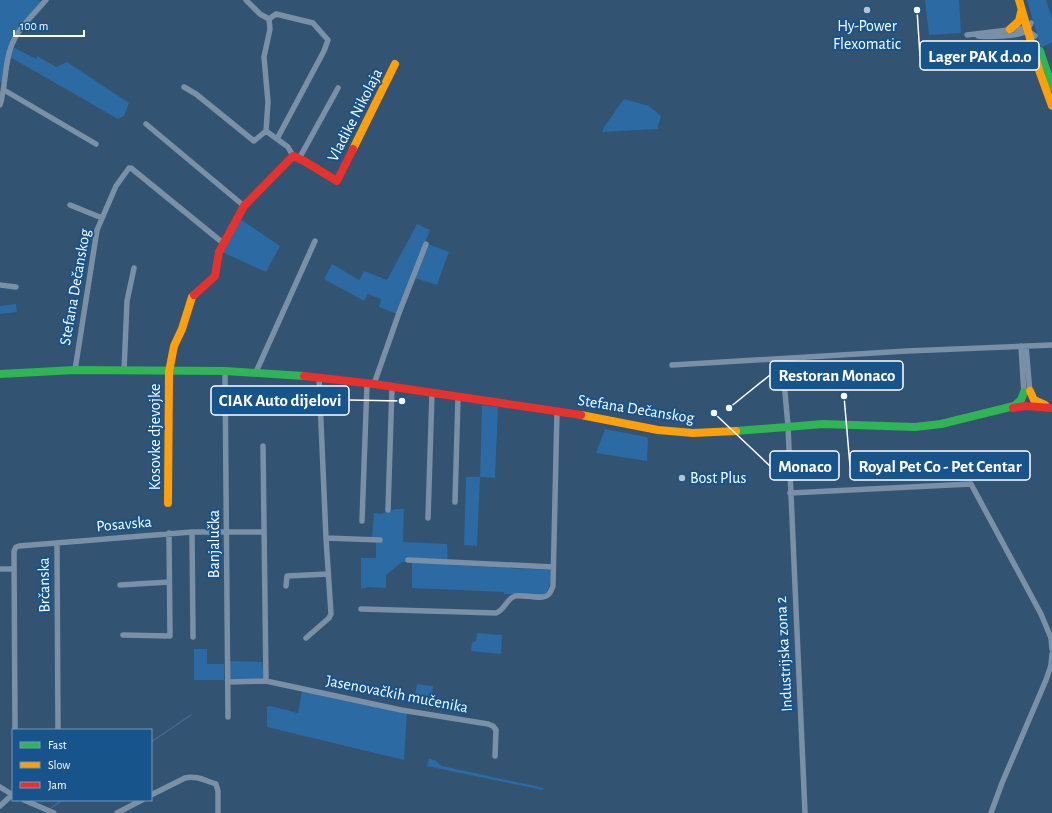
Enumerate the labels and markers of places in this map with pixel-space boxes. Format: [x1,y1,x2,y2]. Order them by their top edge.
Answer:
marker: Hy-Power Flexomatic [862,5,872,15]
place label: Hy-Power Flexomatic [833,18,901,52]
callout: Lager PAK d.o.o [920,41,1039,70]
callout: Restoran Monaco [770,361,903,390]
callout: CIAK Auto dijelovi [211,386,349,415]
callout: Monaco [770,451,839,480]
callout: Royal Pet Co - Pet Centar [850,451,1030,480]
place label: Bost Plus [690,470,746,486]
marker: Bost Plus [677,473,687,483]

